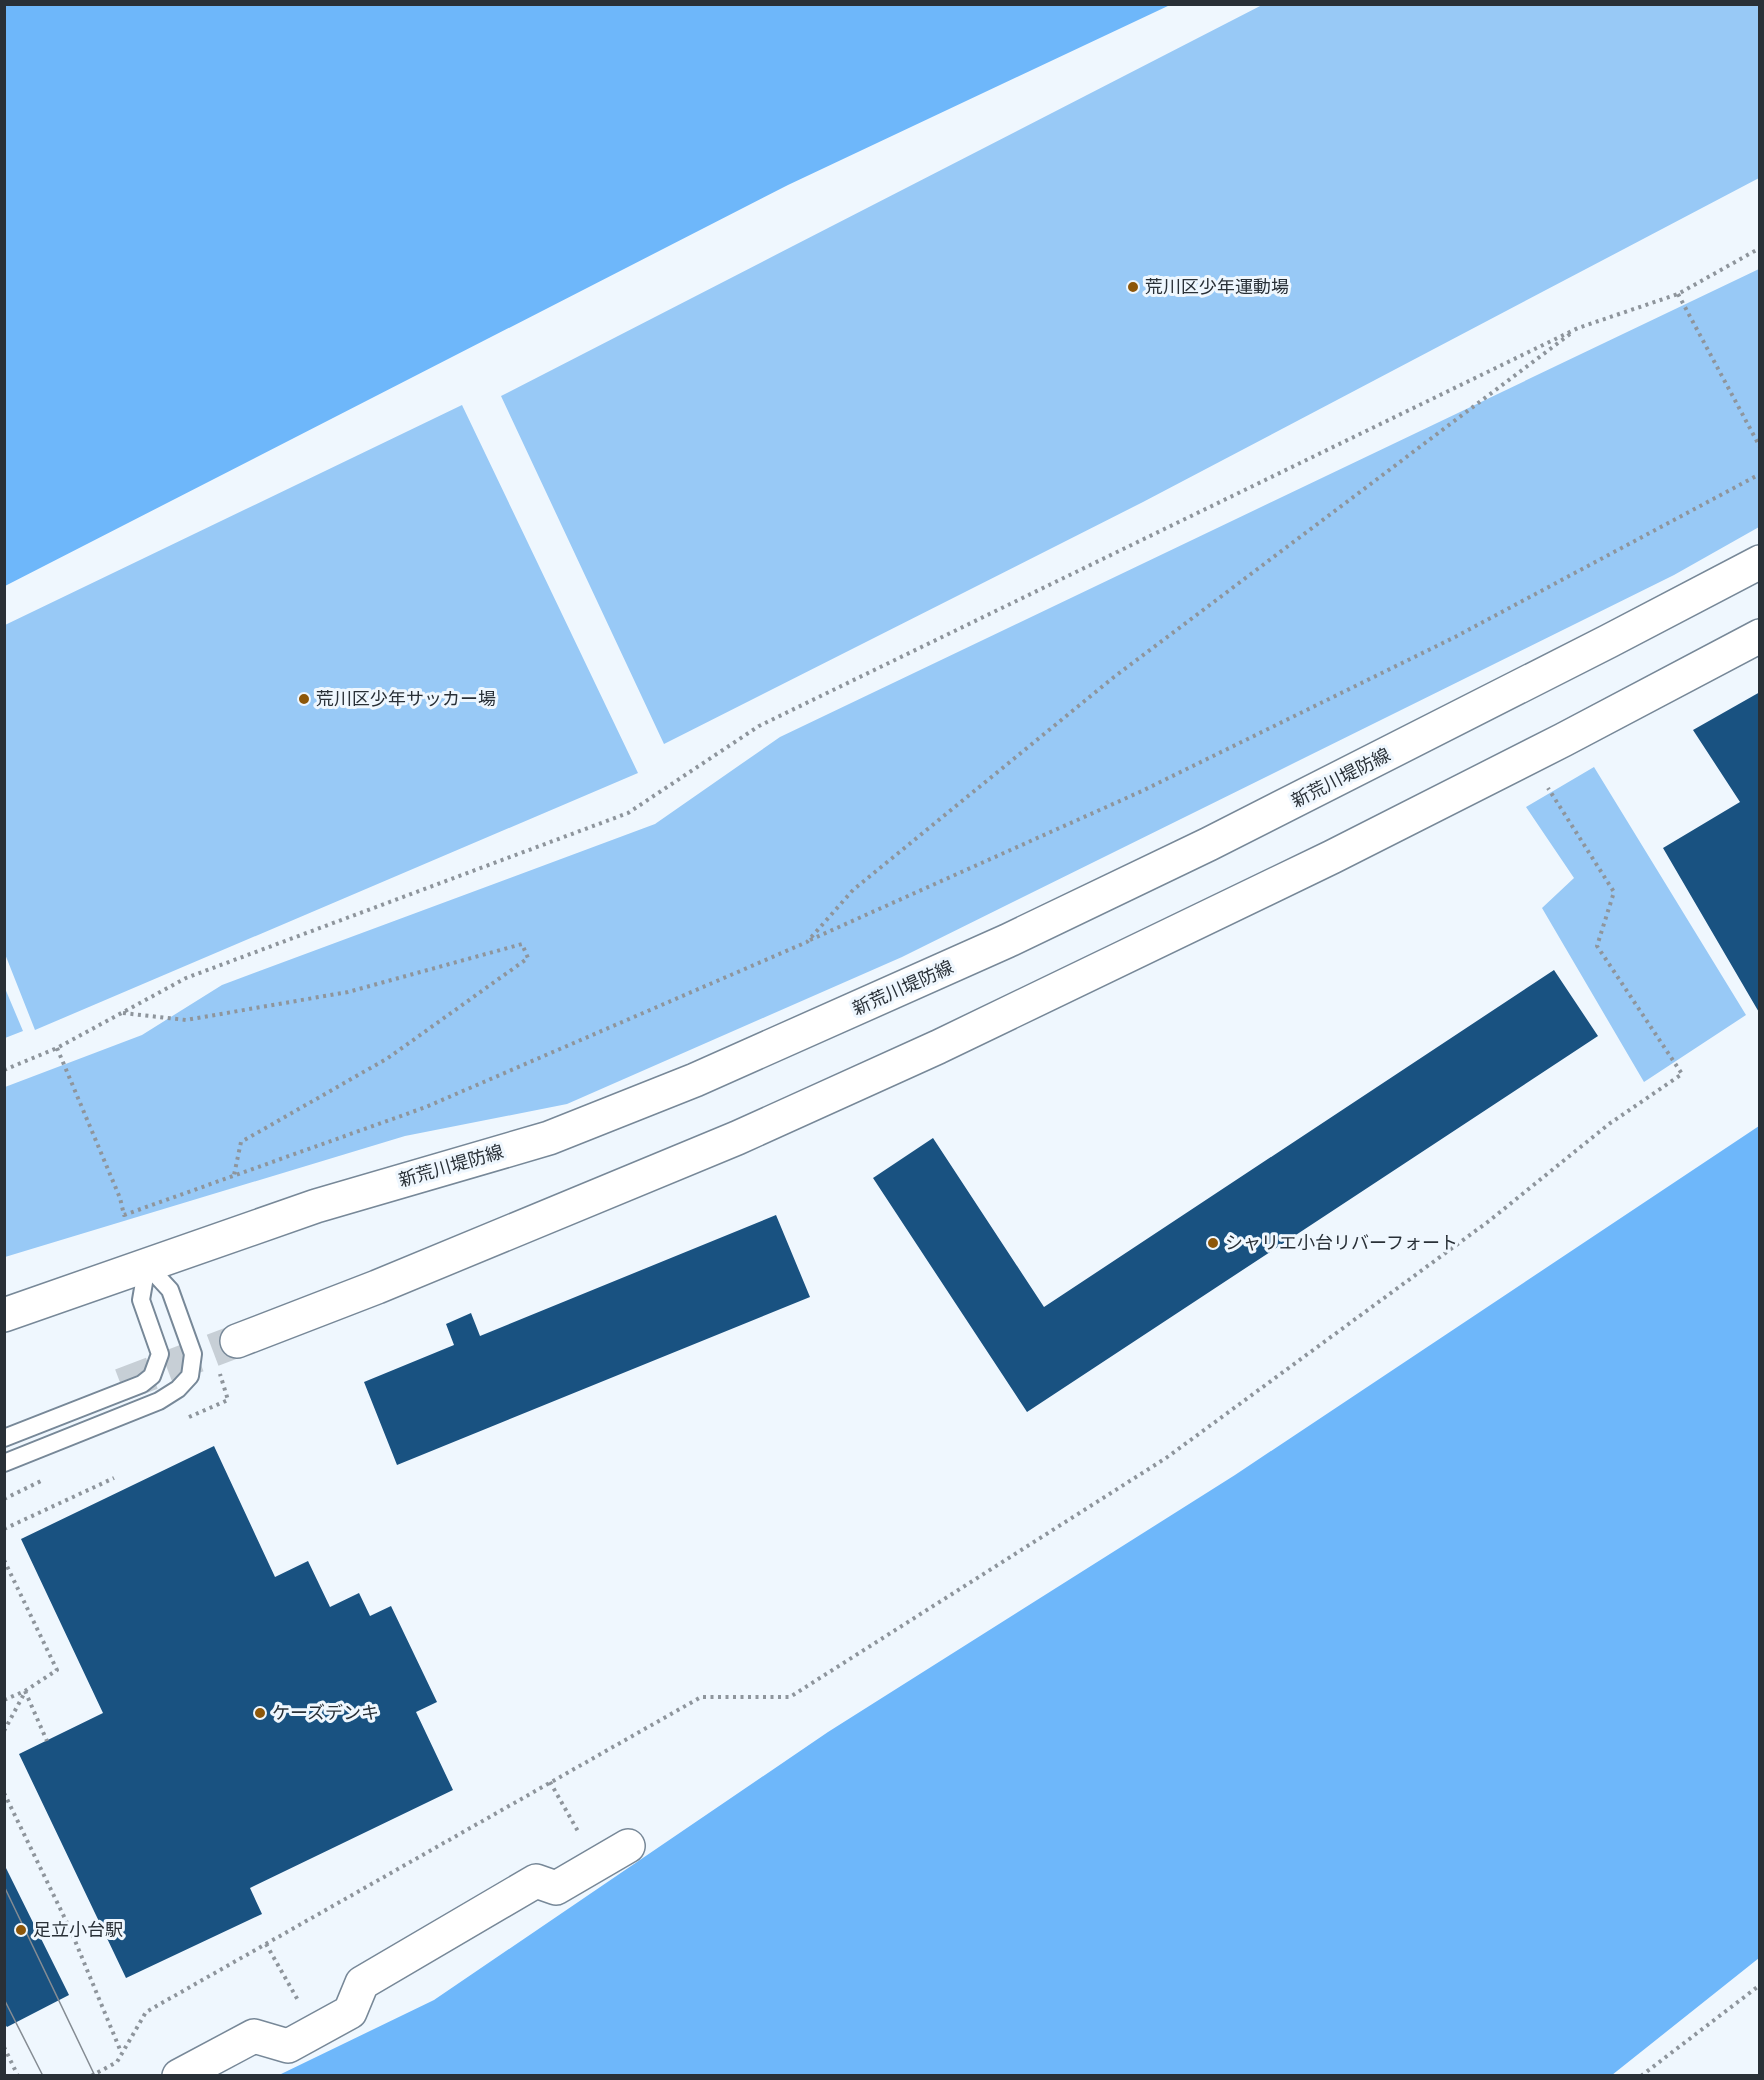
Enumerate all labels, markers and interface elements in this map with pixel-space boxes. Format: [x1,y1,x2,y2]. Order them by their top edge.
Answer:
place label: 荒川区少年運動場 [1145,276,1289,298]
marker: 荒川区少年運動場 [1126,280,1140,294]
place label: 荒川区少年サッカー場 [316,688,496,710]
marker: 荒川区少年サッカー場 [297,692,311,706]
street label: 新荒川堤防線 [1288,744,1394,812]
street label: 新荒川堤防線 [849,956,957,1020]
street label: 新荒川堤防線 [396,1141,506,1191]
place label: シャリエ小台リバーフォート [1225,1232,1458,1254]
marker: シャリエ小台リバーフォート [1206,1236,1220,1250]
place label: ケーズデンキ [272,1702,379,1724]
marker: ケーズデンキ [253,1706,267,1720]
place label: 足立小台駅 [33,1919,123,1941]
marker: 足立小台駅 [14,1923,28,1937]

